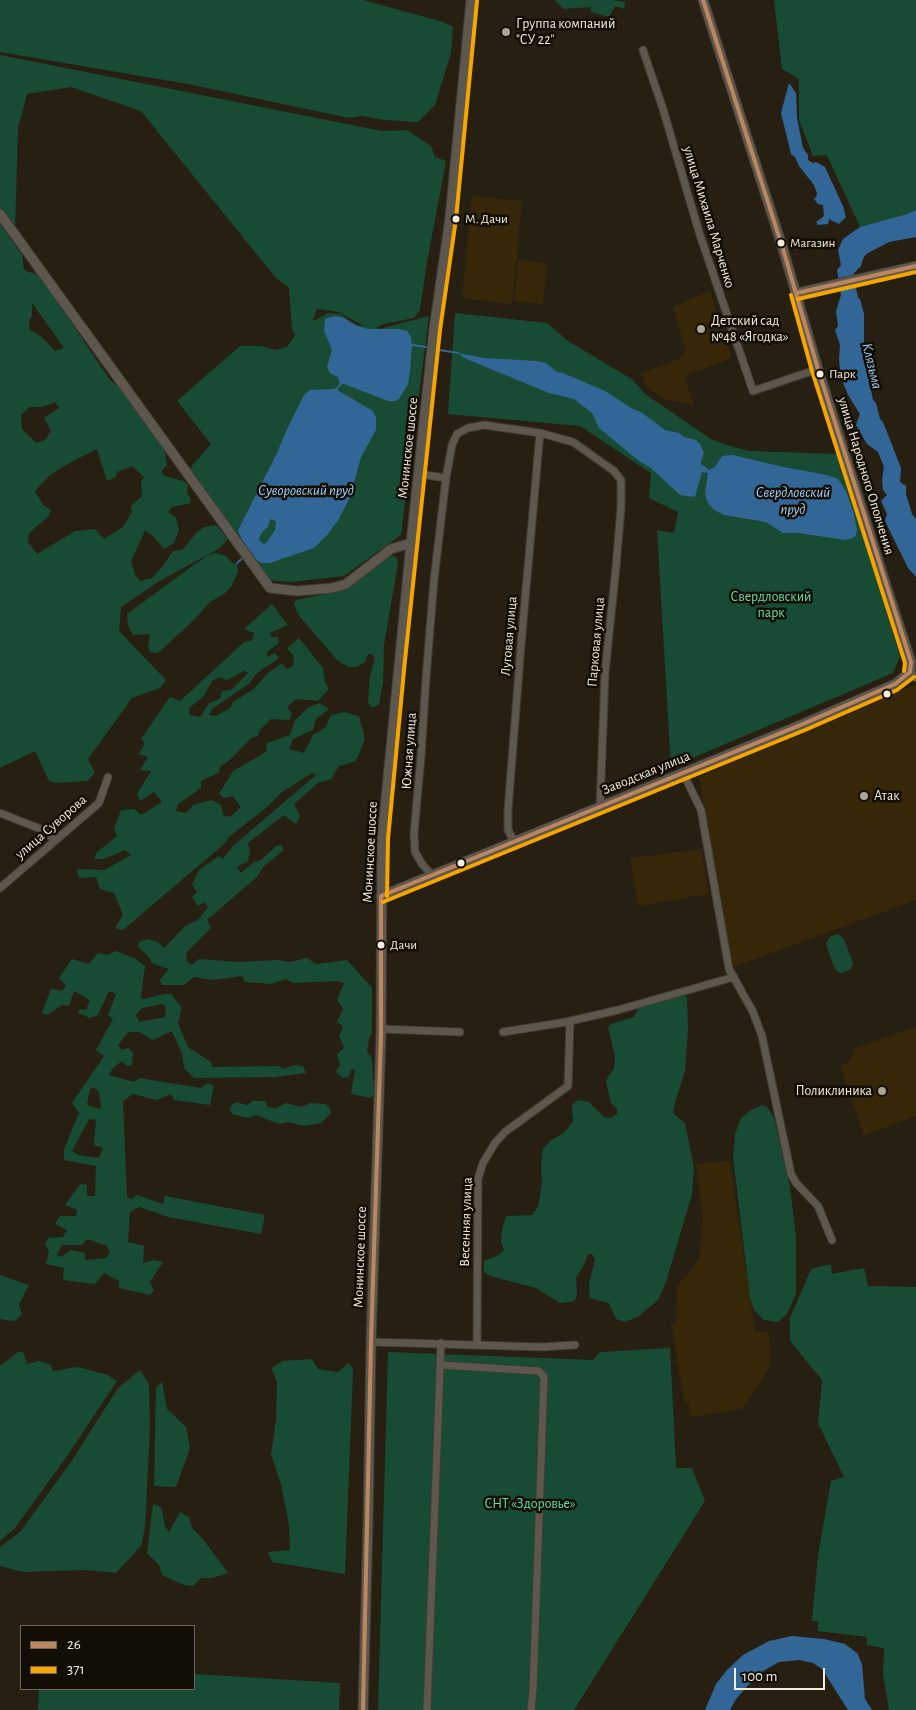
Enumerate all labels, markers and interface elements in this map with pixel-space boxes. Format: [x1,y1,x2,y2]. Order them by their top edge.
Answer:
place label: Группа компаний "СУ 22" [516,16,615,48]
marker: Группа компаний "СУ 22" [500,26,512,38]
street label: улица Михаила Марченко [679,144,739,290]
place label: М. Дачи [465,211,508,227]
marker: М. Дачи [451,214,461,224]
place label: Магазин [790,235,836,251]
marker: Магазин [776,238,786,248]
place label: Детский сад №48 «Ягодка» [711,313,789,346]
marker: Детский сад №48 «Ягодка» [695,323,707,335]
water label: Клязьма [858,341,886,391]
place label: Парк [829,366,856,382]
marker: Парк [815,369,825,379]
street label: улица Народного Ополчения [834,395,898,557]
street label: Монинское шоссе [394,397,422,499]
water label: Суворовский пруд [258,481,354,499]
water label: Свердловский пруд [756,483,830,518]
park label: Свердловский парк [731,589,811,622]
street label: Луговая улица [497,595,521,677]
street label: Парковая улица [584,596,608,688]
unlabelled marker [882,689,892,699]
street label: Южная улица [398,712,420,790]
street label: Заводская улица [599,748,693,798]
place label: Атак [874,788,900,804]
marker: Атак [858,790,870,802]
street label: улица Суворова [12,791,90,863]
street label: Монинское шоссе [359,801,381,903]
unlabelled marker [456,858,466,868]
place label: Дачи [390,937,417,953]
marker: Дачи [376,940,386,950]
place label: Поликлиника [795,1083,872,1099]
marker: Поликлиника [876,1085,888,1097]
street label: Весенняя улица [456,1177,476,1267]
street label: Монинское шоссе [350,1206,370,1308]
park label: СНТ «Здоровье» [484,1496,576,1512]
legend [20,1625,195,1690]
text: 26 [67,1637,81,1652]
scale bar [736,1658,827,1690]
text: 371 [67,1662,85,1677]
text: 100 m [742,1669,777,1684]

